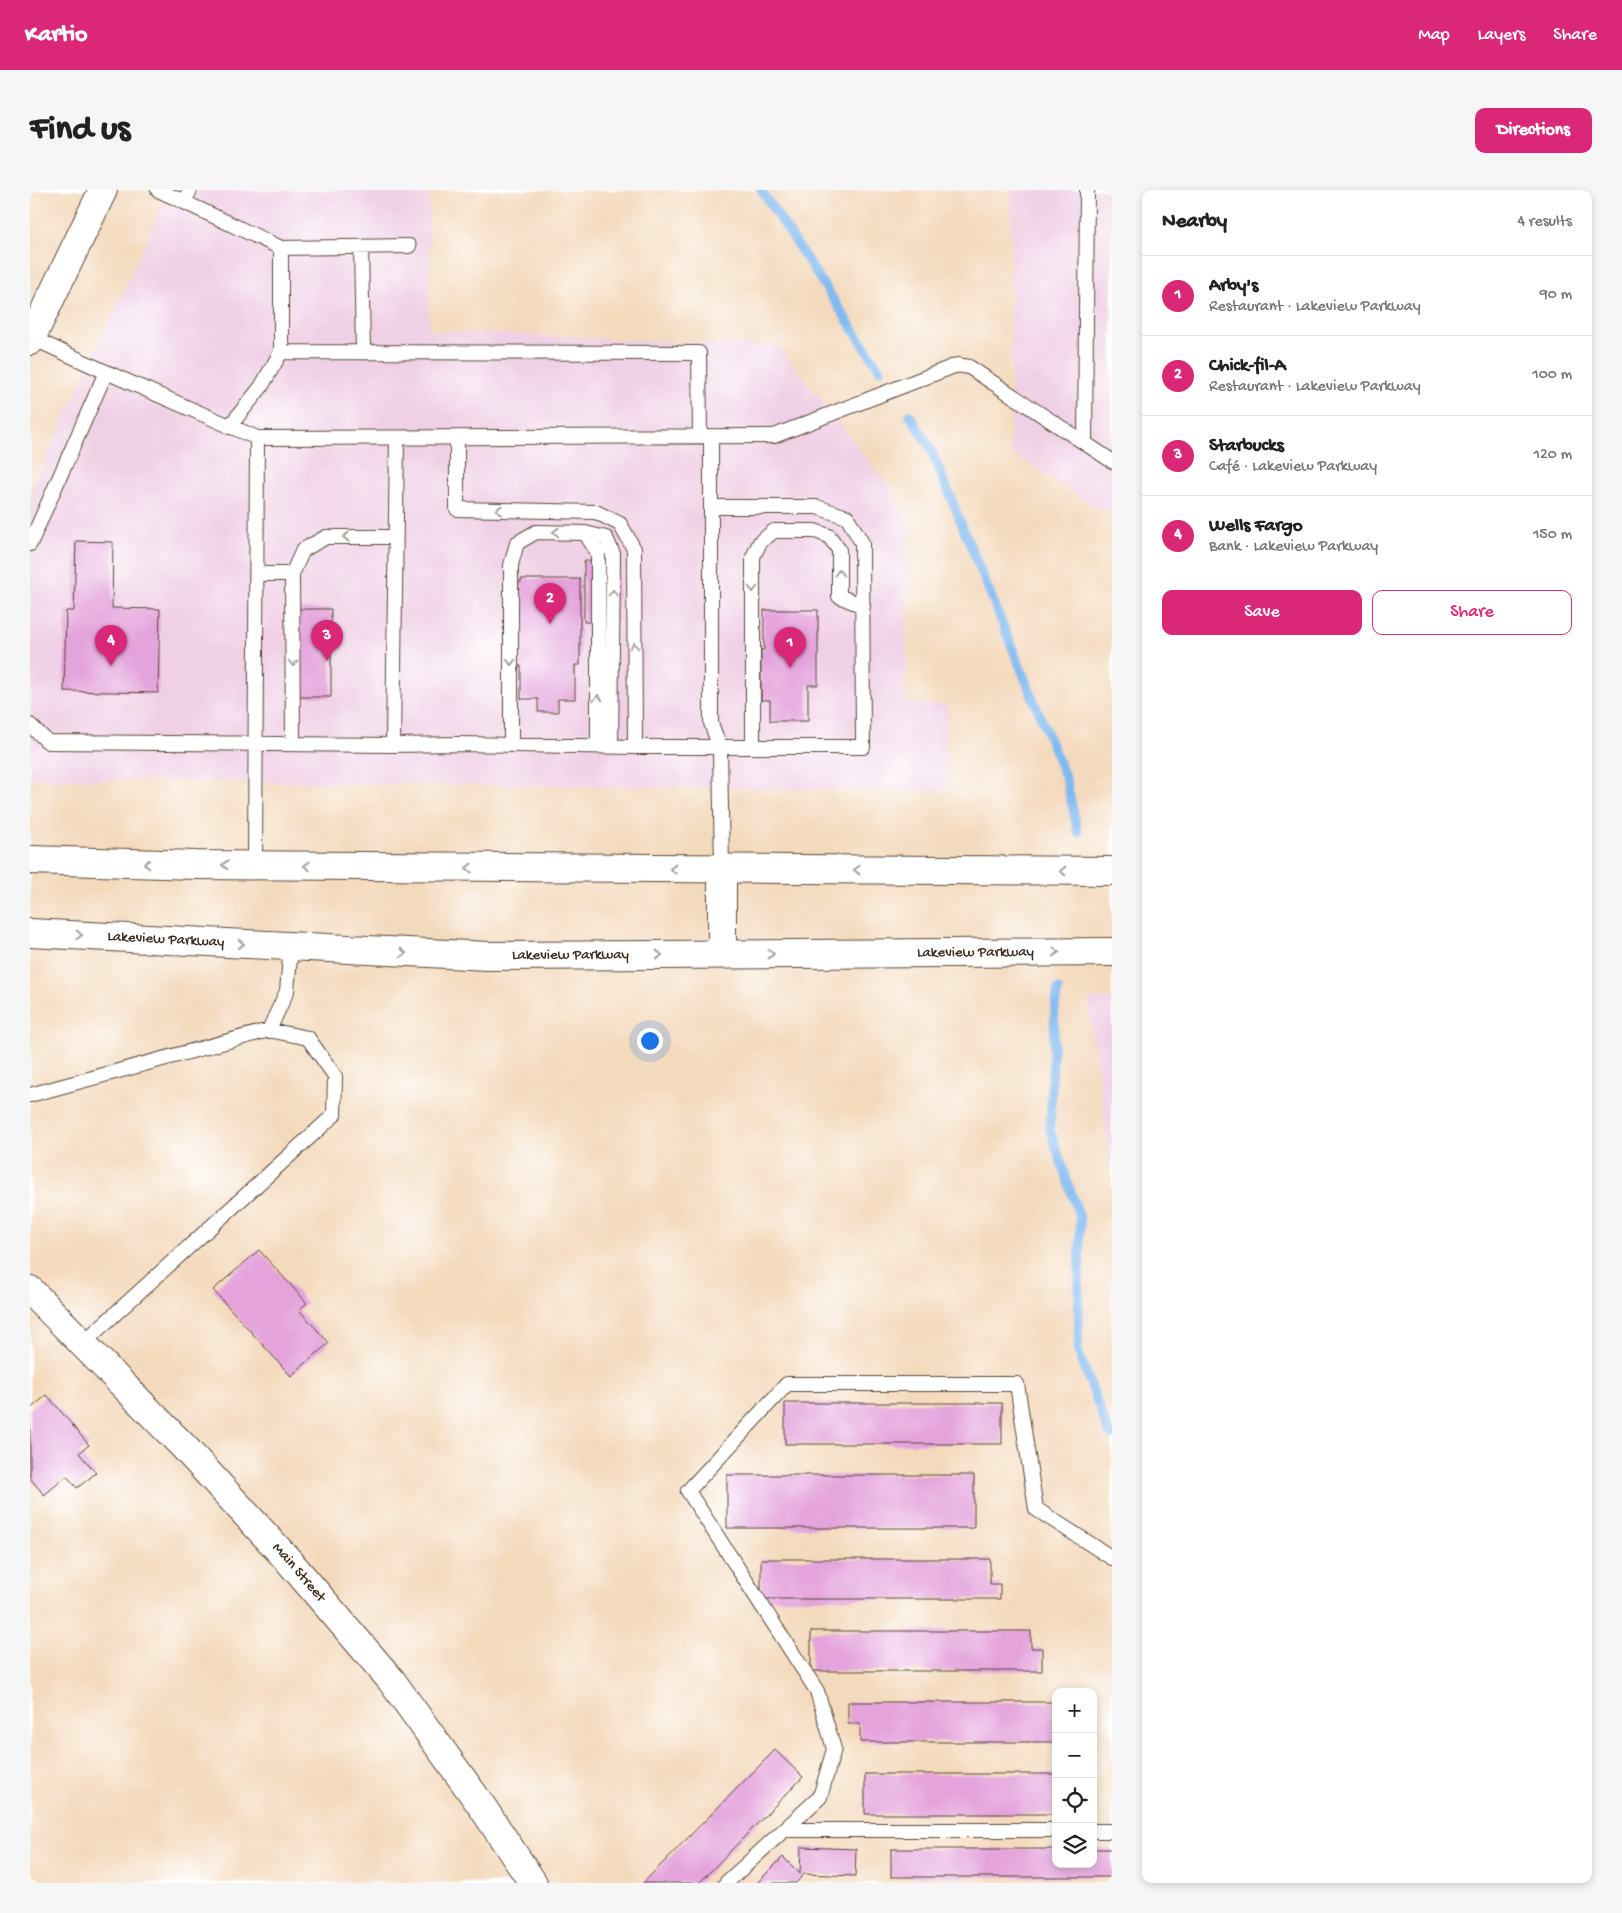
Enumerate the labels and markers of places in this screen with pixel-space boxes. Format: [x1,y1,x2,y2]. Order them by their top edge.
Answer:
pin: 2 [534,583,566,624]
pin: 3 [311,620,343,661]
pin: 4 [95,625,127,666]
pin: 1 [774,627,806,668]

